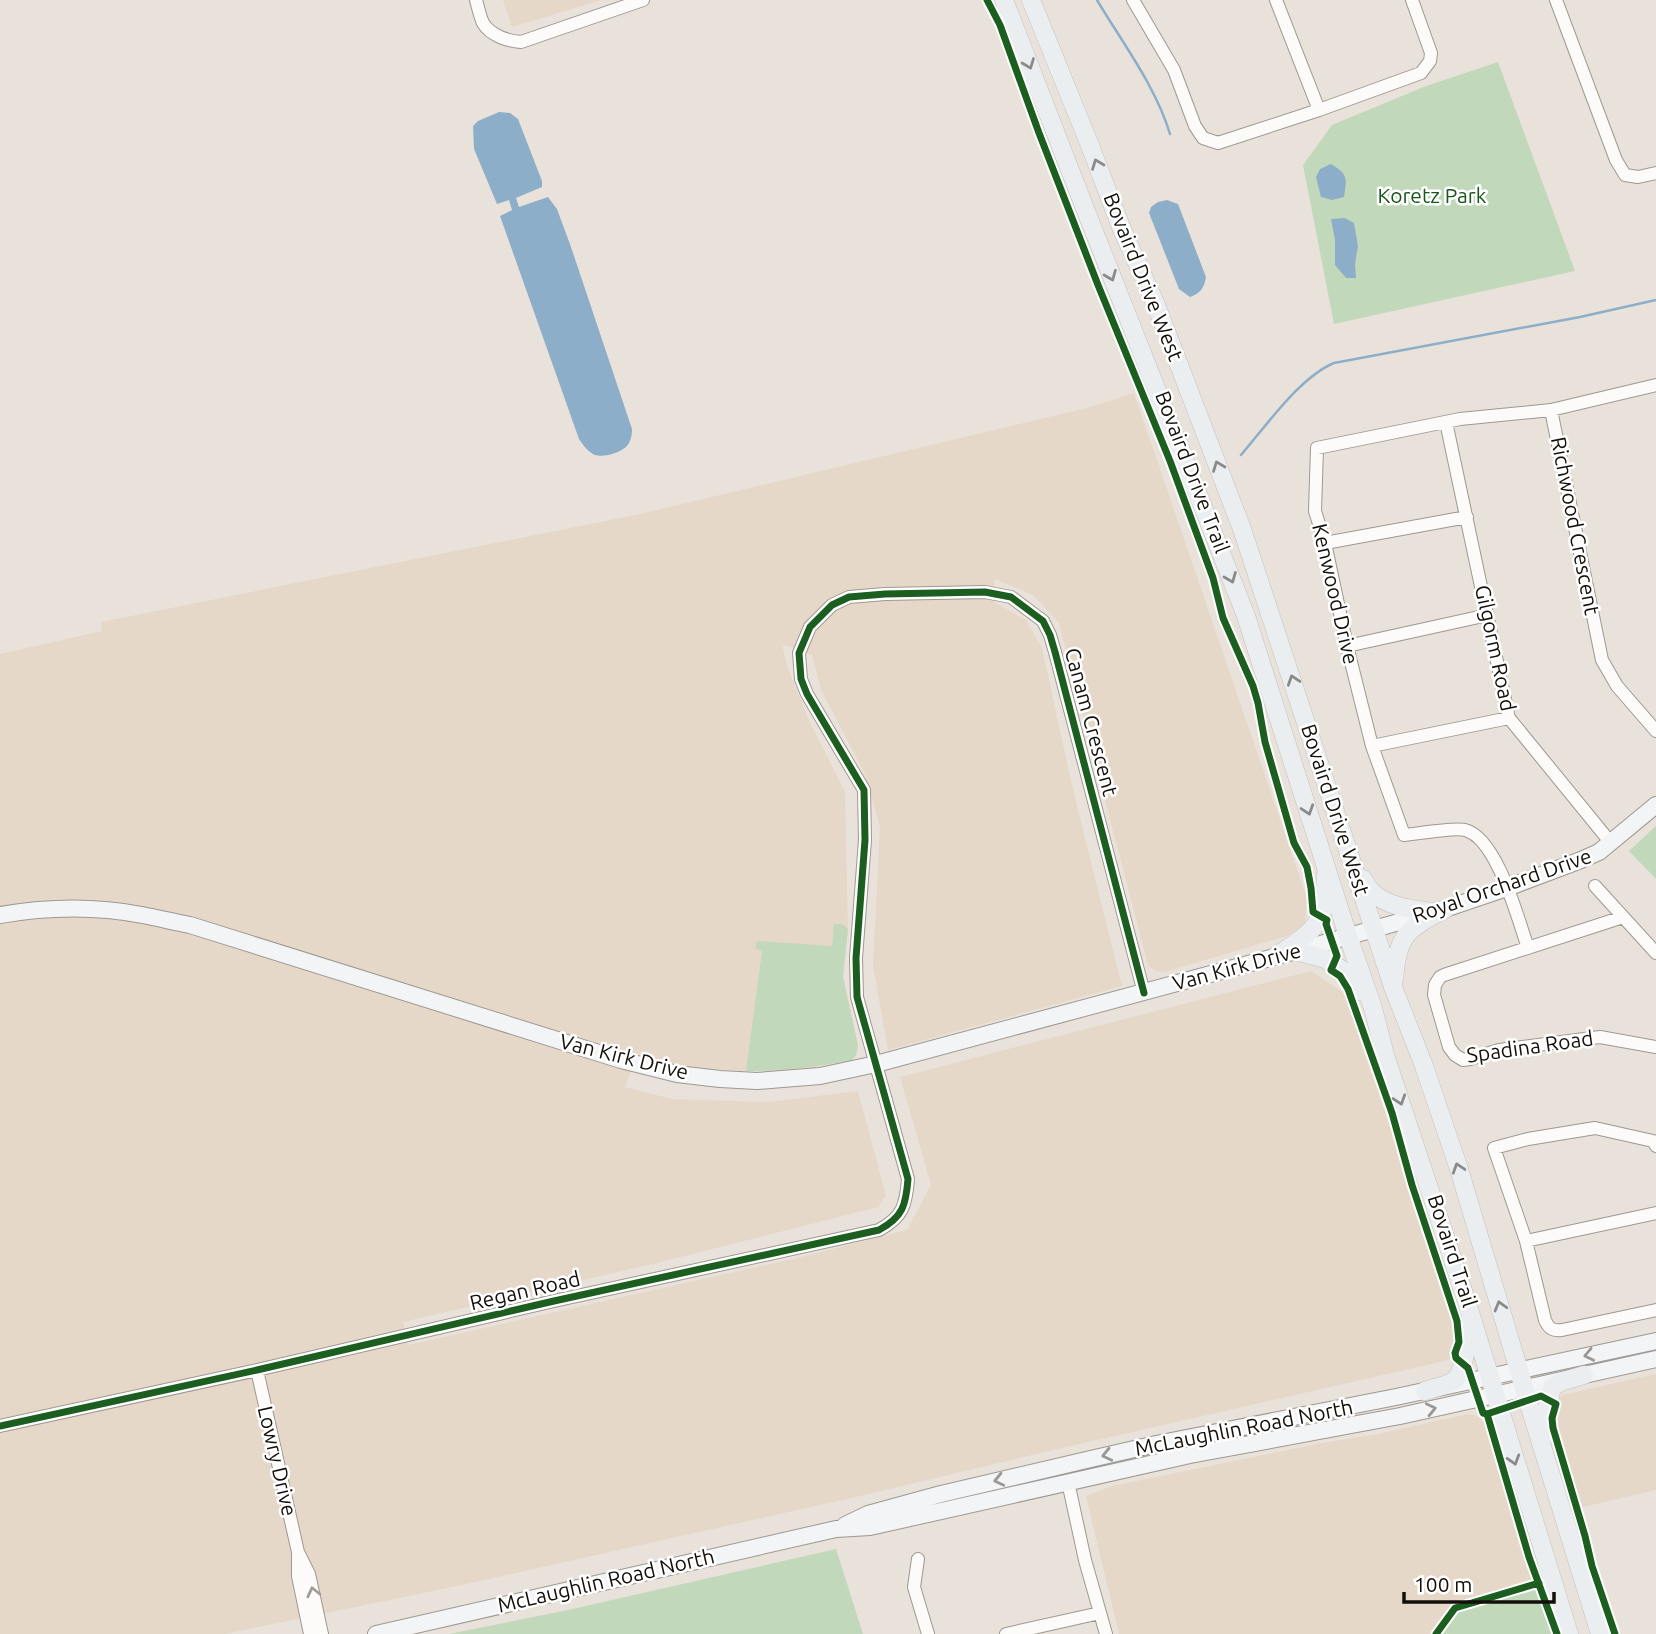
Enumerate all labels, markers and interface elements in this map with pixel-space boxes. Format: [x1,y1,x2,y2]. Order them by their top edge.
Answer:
one-way arrow [1020,57,1034,69]
one-way arrow [1092,158,1106,170]
park label: Koretz Park [1378,183,1487,207]
street label: Bovaird Drive West [1099,189,1189,364]
one-way arrow [1103,269,1117,281]
street label: Bovaird Drive Trail [1151,387,1235,556]
street label: Richwood Crescent [1547,435,1605,617]
one-way arrow [1213,460,1227,472]
street label: Kenwood Drive [1308,521,1364,666]
one-way arrow [1223,572,1237,584]
street label: Gilgorm Road [1471,583,1521,713]
street label: Canam Crescent [1061,645,1123,798]
one-way arrow [1287,675,1301,687]
street label: Bovaird Drive West [1297,721,1375,899]
one-way arrow [1300,803,1314,816]
street label: Royal Orchard Drive [1409,843,1594,927]
street label: Van Kirk Drive [1170,937,1304,995]
street label: Spadina Road [1465,1025,1595,1067]
street label: Van Kirk Drive [557,1028,691,1084]
one-way arrow [1392,1093,1406,1105]
one-way arrow [1452,1162,1466,1174]
street label: Bovaird Trail [1423,1191,1482,1310]
street label: Regan Road [467,1266,582,1314]
one-way arrow [1494,1300,1509,1312]
one-way arrow [1583,1347,1595,1362]
street label: McLaughlin Road North [1133,1394,1355,1460]
one-way arrow [1425,1402,1437,1417]
street label: Lowry Drive [254,1403,302,1518]
one-way arrow [1101,1447,1113,1462]
one-way arrow [1506,1453,1521,1465]
one-way arrow [993,1472,1005,1486]
street label: McLaughlin Road North [495,1543,716,1617]
scale bar [1404,1560,1554,1604]
text: 100 m [1414,1572,1472,1596]
one-way arrow [307,1586,322,1598]

